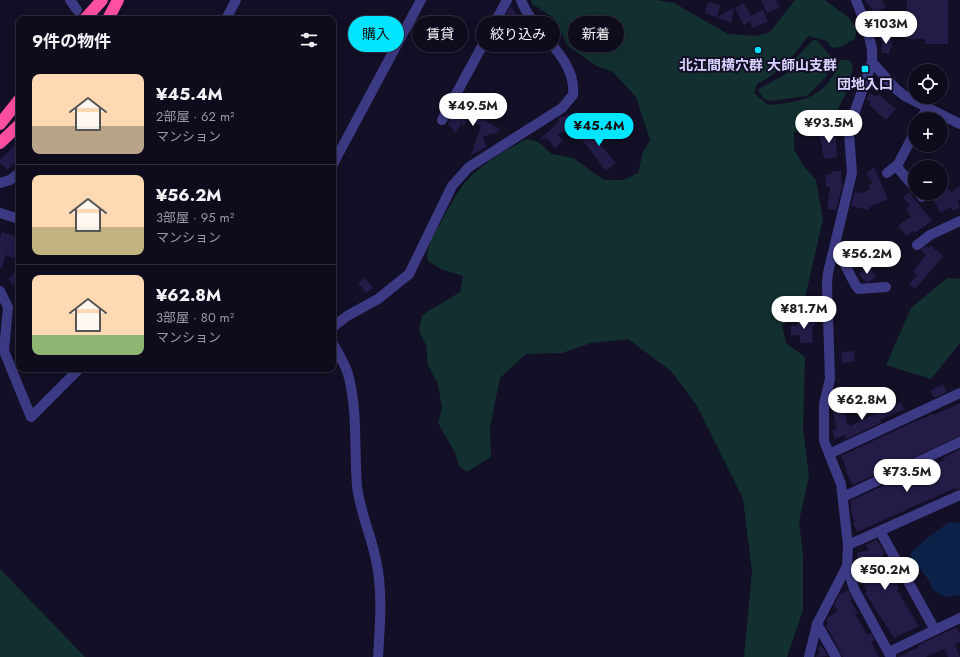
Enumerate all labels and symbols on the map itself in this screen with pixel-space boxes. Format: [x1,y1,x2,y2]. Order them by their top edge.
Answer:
pin: ¥103M [858,11,914,45]
marker: 北江間横穴群 大師山支群 [753,45,763,55]
place label: 北江間横穴群 大師山支群 [679,55,837,75]
marker: 団地入口 [860,64,870,74]
place label: 団地入口 [837,74,893,94]
pin: ¥49.5M [440,93,506,127]
pin: ¥93.5M [796,110,862,144]
pin: ¥45.4M [566,113,632,147]
pin: ¥56.2M [834,241,900,275]
pin: ¥81.7M [771,296,837,330]
pin: ¥62.8M [829,387,895,421]
pin: ¥73.5M [874,459,940,493]
pin: ¥50.2M [852,557,918,591]

